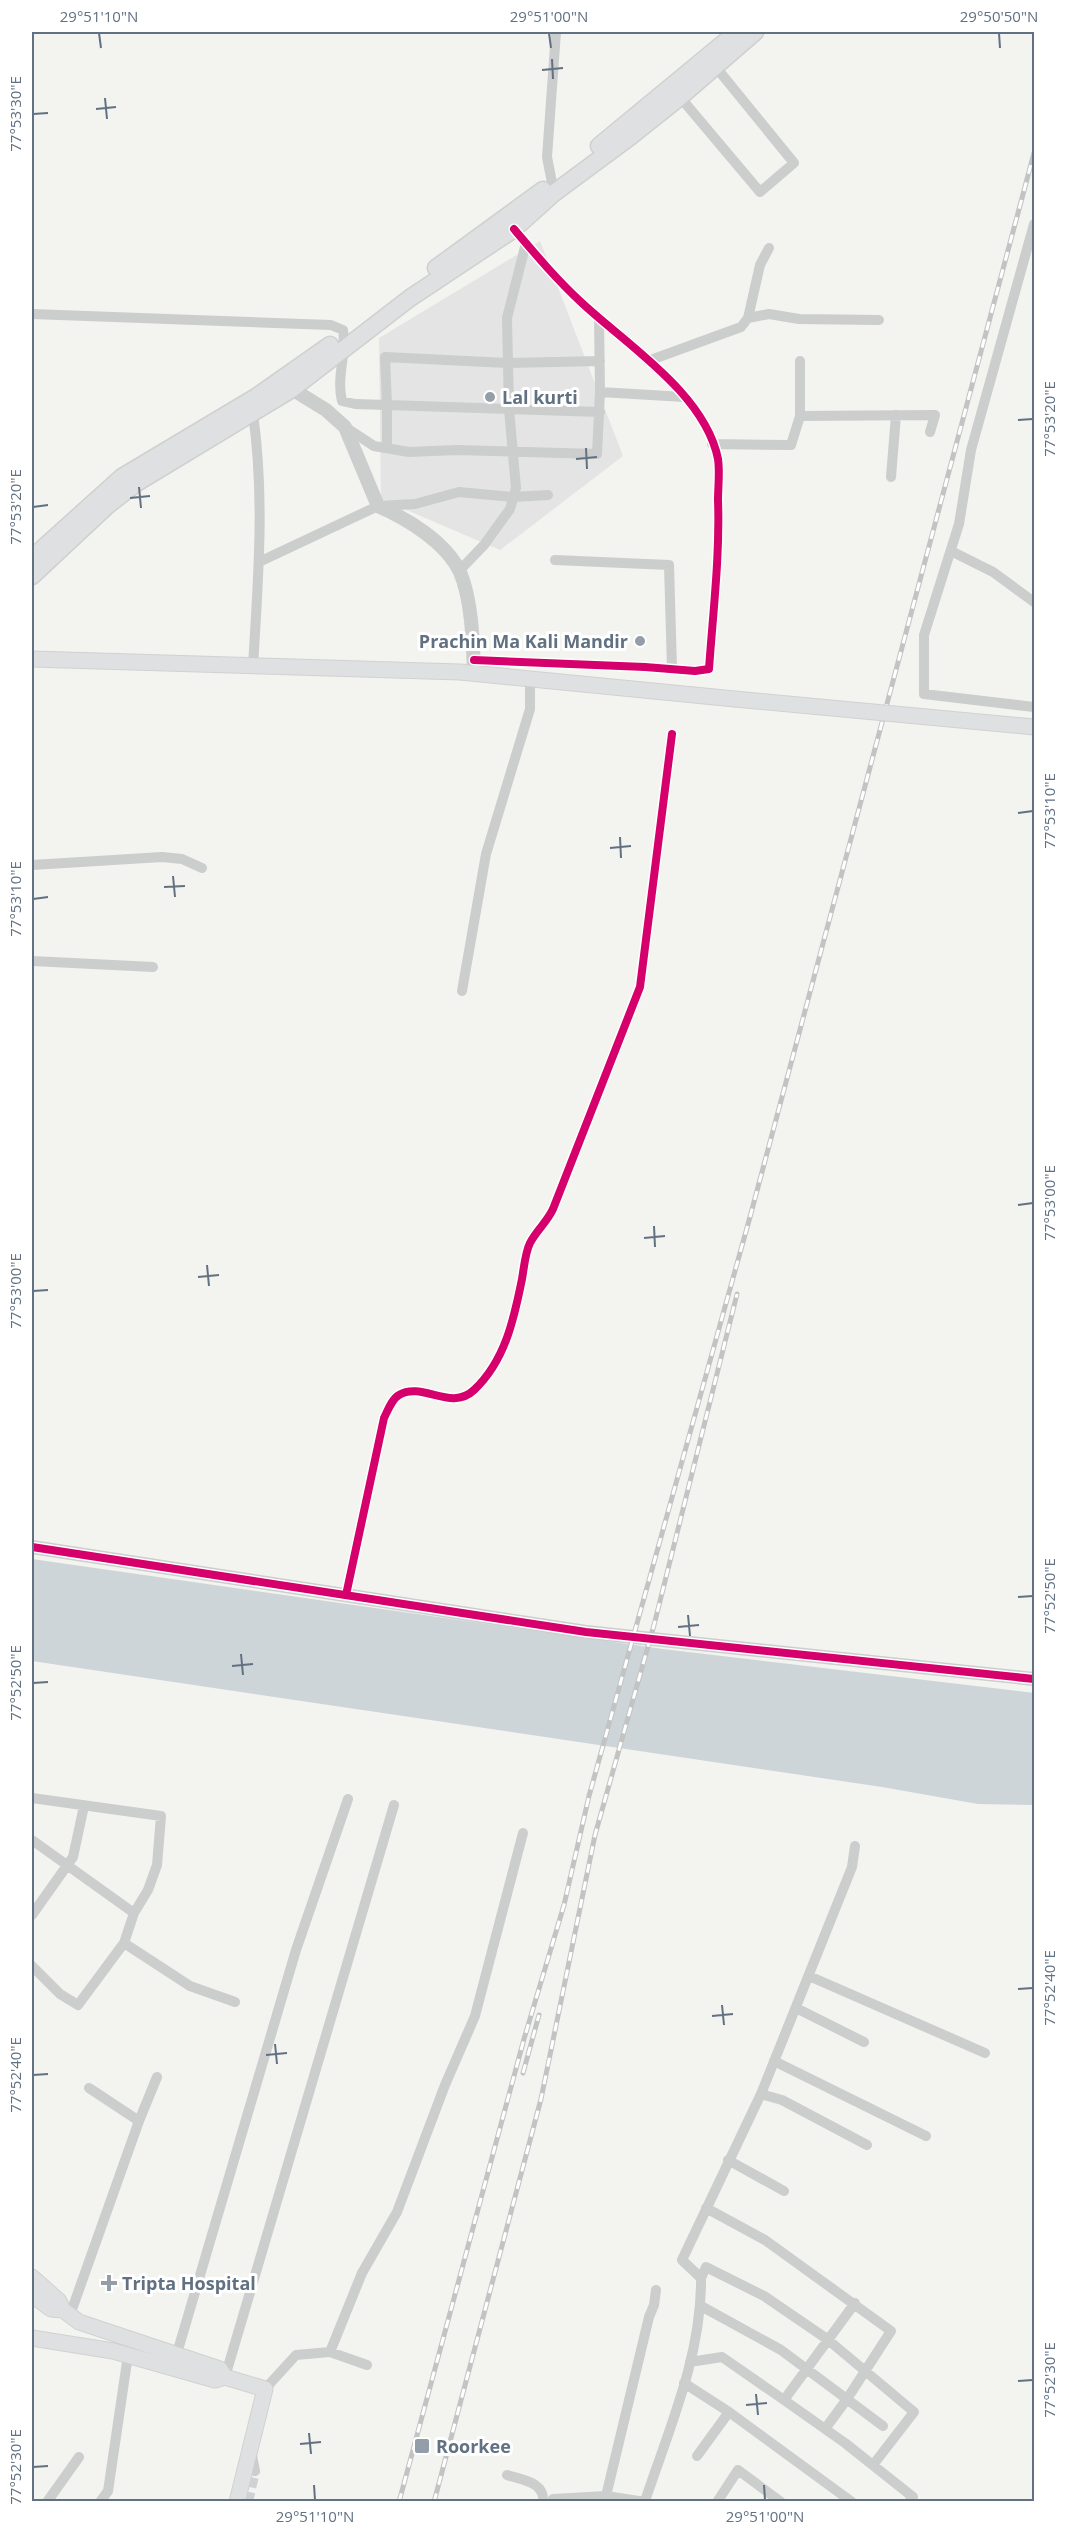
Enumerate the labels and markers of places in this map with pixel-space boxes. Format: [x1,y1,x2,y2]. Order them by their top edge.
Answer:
place label: Lal kurti [502,385,578,409]
marker: Lal kurti [483,390,497,404]
place label: Prachin Ma Kali Mandir [419,629,628,653]
marker: Prachin Ma Kali Mandir [633,634,647,648]
place label: Tripta Hospital [122,2271,256,2295]
marker: Tripta Hospital [100,2274,118,2292]
place label: Roorkee [436,2434,511,2458]
marker: Roorkee [413,2437,431,2455]

